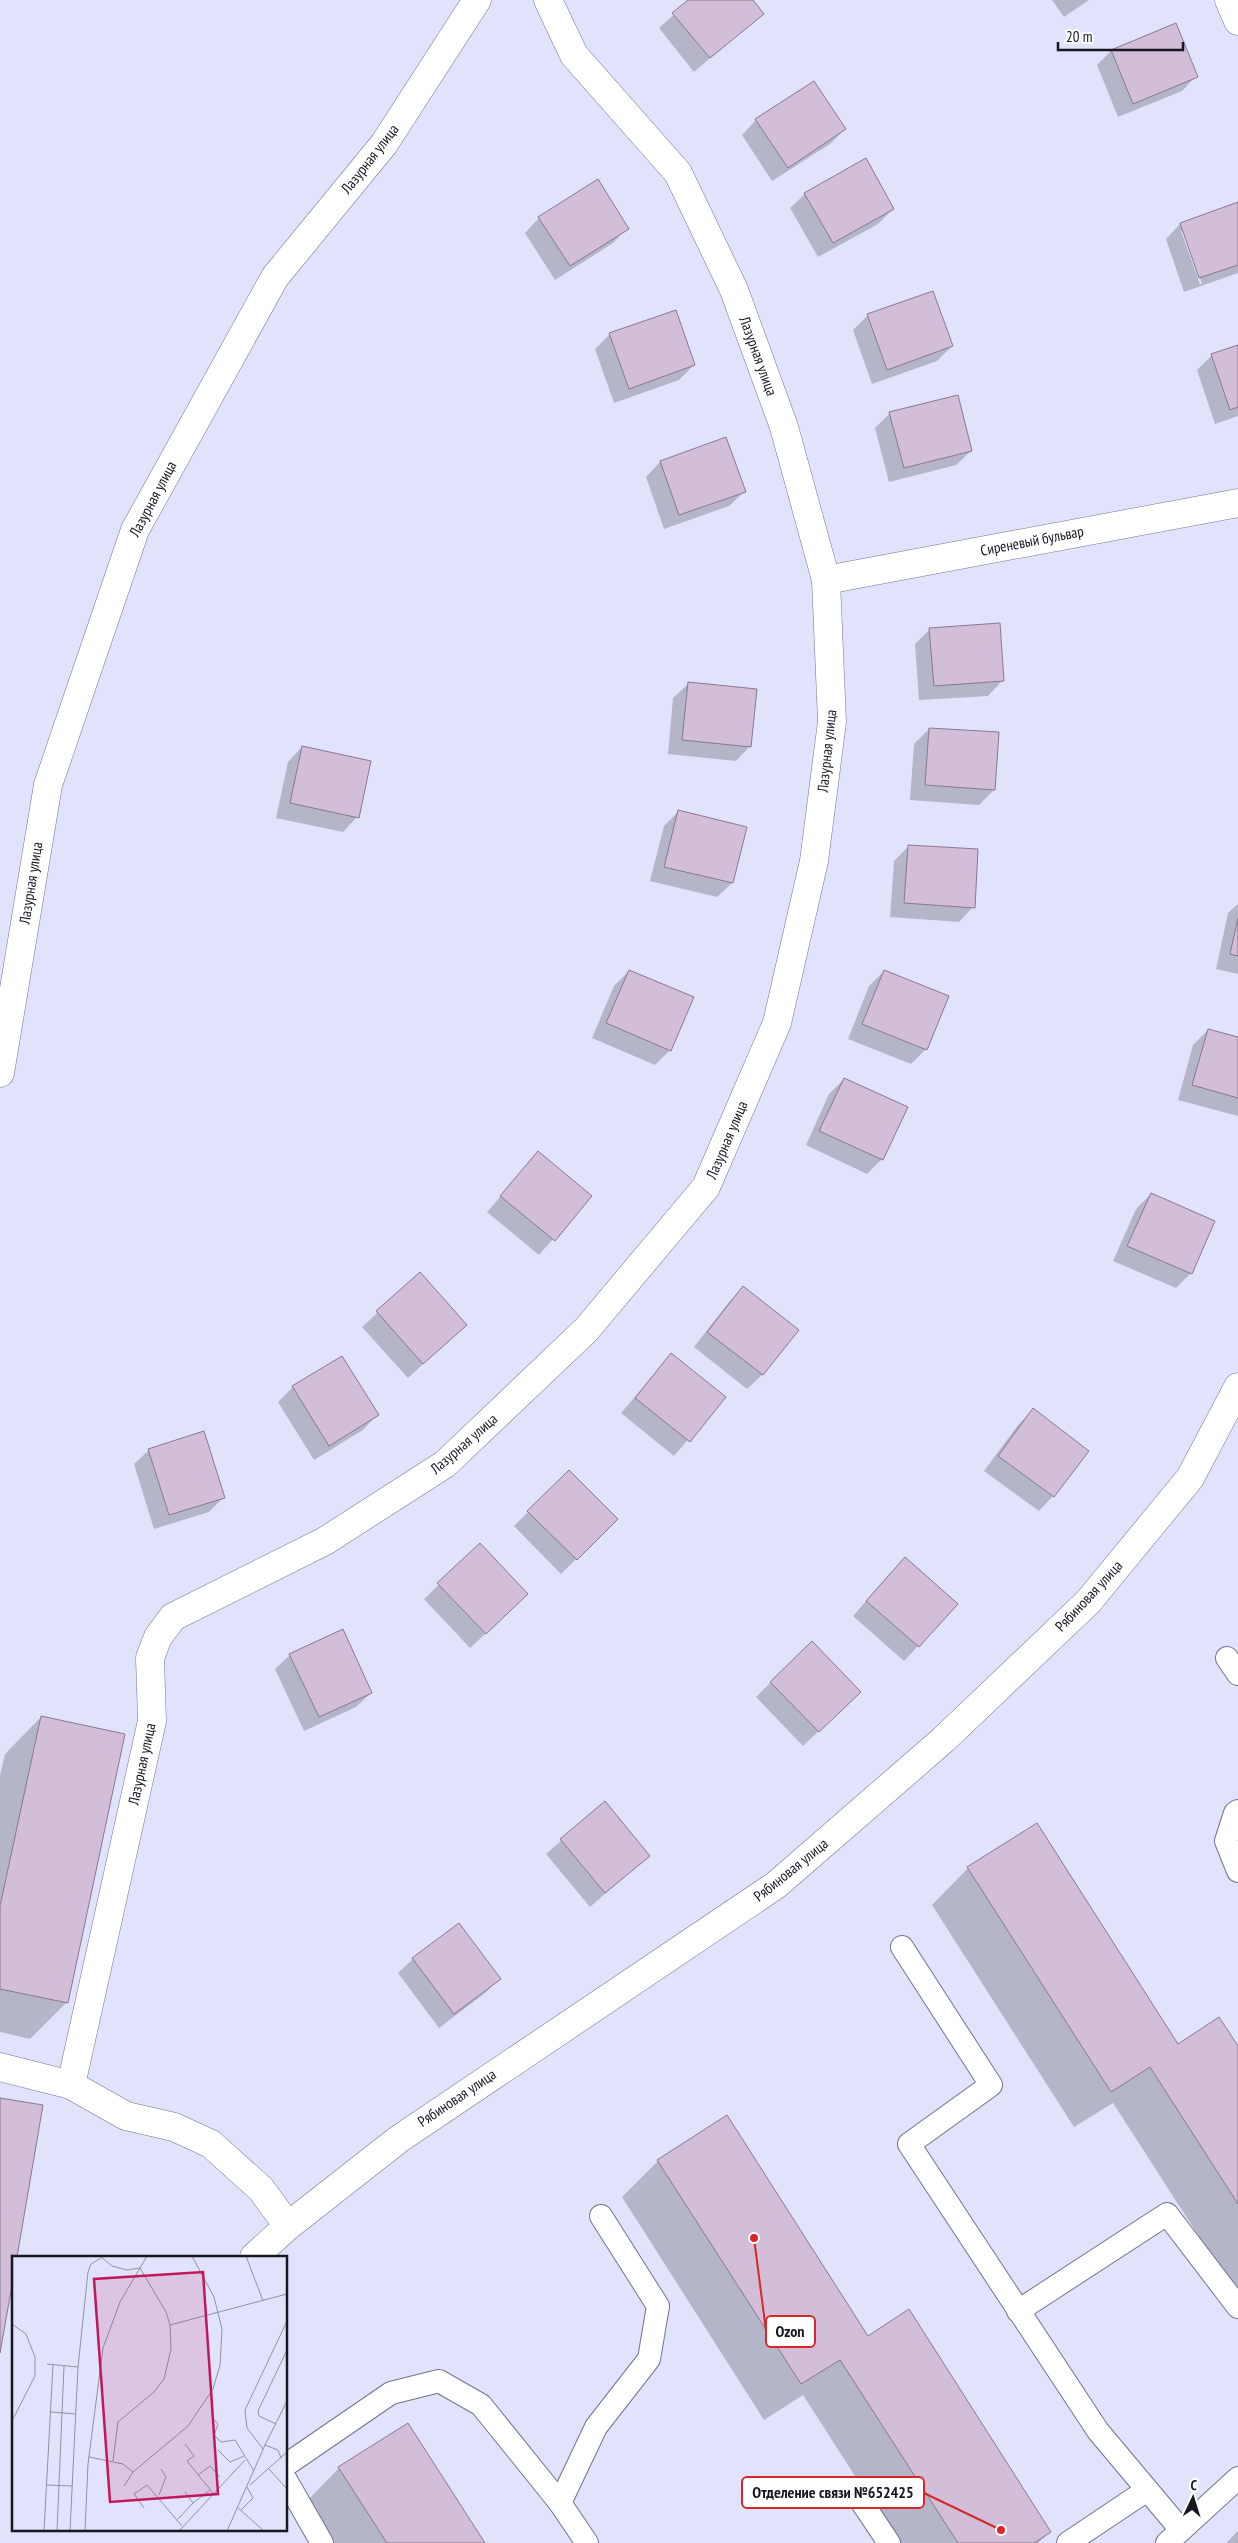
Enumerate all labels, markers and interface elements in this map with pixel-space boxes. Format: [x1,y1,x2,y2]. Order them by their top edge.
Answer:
scale bar [1058,20,1183,52]
text: 20 m [1066,27,1092,46]
street label: Лазурная улица [336,120,403,198]
street label: Лазурная улица [735,313,782,398]
street label: Лазурная улица [124,458,180,541]
street label: Сиреневый бульвар [979,521,1085,560]
street label: Лазурная улица [813,709,840,794]
street label: Лазурная улица [14,840,46,926]
street label: Лазурная улица [701,1098,752,1183]
street label: Лазурная улица [425,1409,501,1479]
street label: Рябиновая улица [1051,1556,1126,1635]
street label: Лазурная улица [123,1721,159,1808]
street label: Рябиновая улица [750,1834,832,1905]
street label: Рябиновая улица [414,2064,499,2131]
inset map [12,2256,288,2530]
callout: Ozon [766,2316,815,2347]
text: Ozon [776,2321,804,2341]
north arrow [1168,2473,1218,2523]
text: С [1190,2476,1198,2494]
callout: Отделение связи №652425 [742,2477,924,2508]
text: Отделение связи №652425 [752,2482,914,2502]

